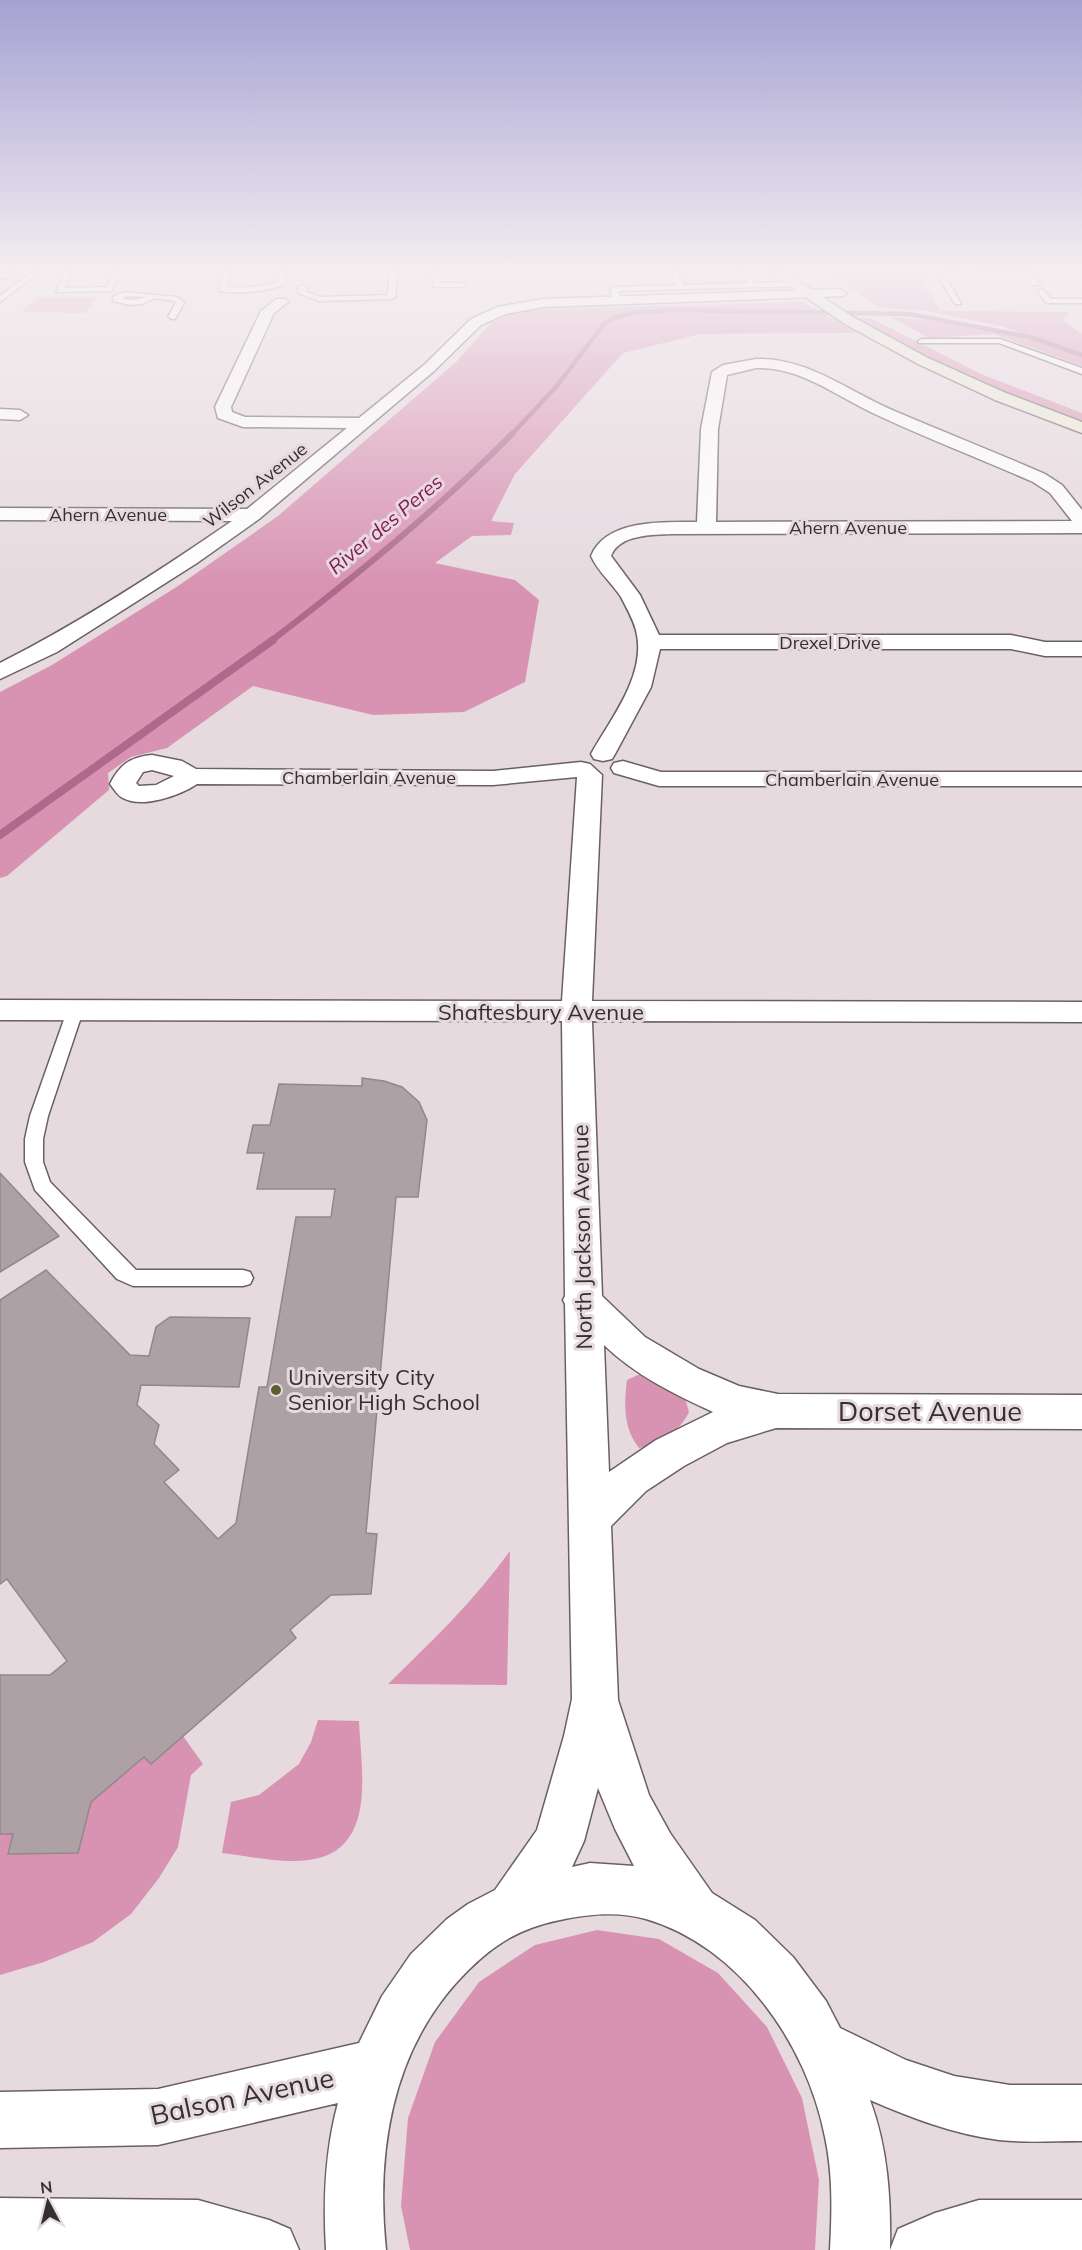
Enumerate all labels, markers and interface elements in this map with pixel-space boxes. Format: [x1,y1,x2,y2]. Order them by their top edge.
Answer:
street label: Wilson Avenue [198,437,312,533]
water label: River des Peres [323,469,447,579]
street label: Ahern Avenue [49,503,167,526]
street label: Ahern Avenue [789,516,907,539]
street label: Drexel Drive [779,631,881,654]
street label: Chamberlain Avenue [282,766,456,789]
street label: Chamberlain Avenue [765,768,939,791]
street label: Shaftesbury Avenue [438,998,644,1026]
street label: North Jackson Avenue [566,1124,598,1350]
place label: University City Senior High School [288,1363,480,1416]
marker: University City Senior High School [269,1383,283,1397]
street label: Dorset Avenue [838,1394,1022,1428]
street label: Balson Avenue [147,2060,337,2132]
north arrow [18,2172,78,2232]
text: N [39,2176,53,2198]

